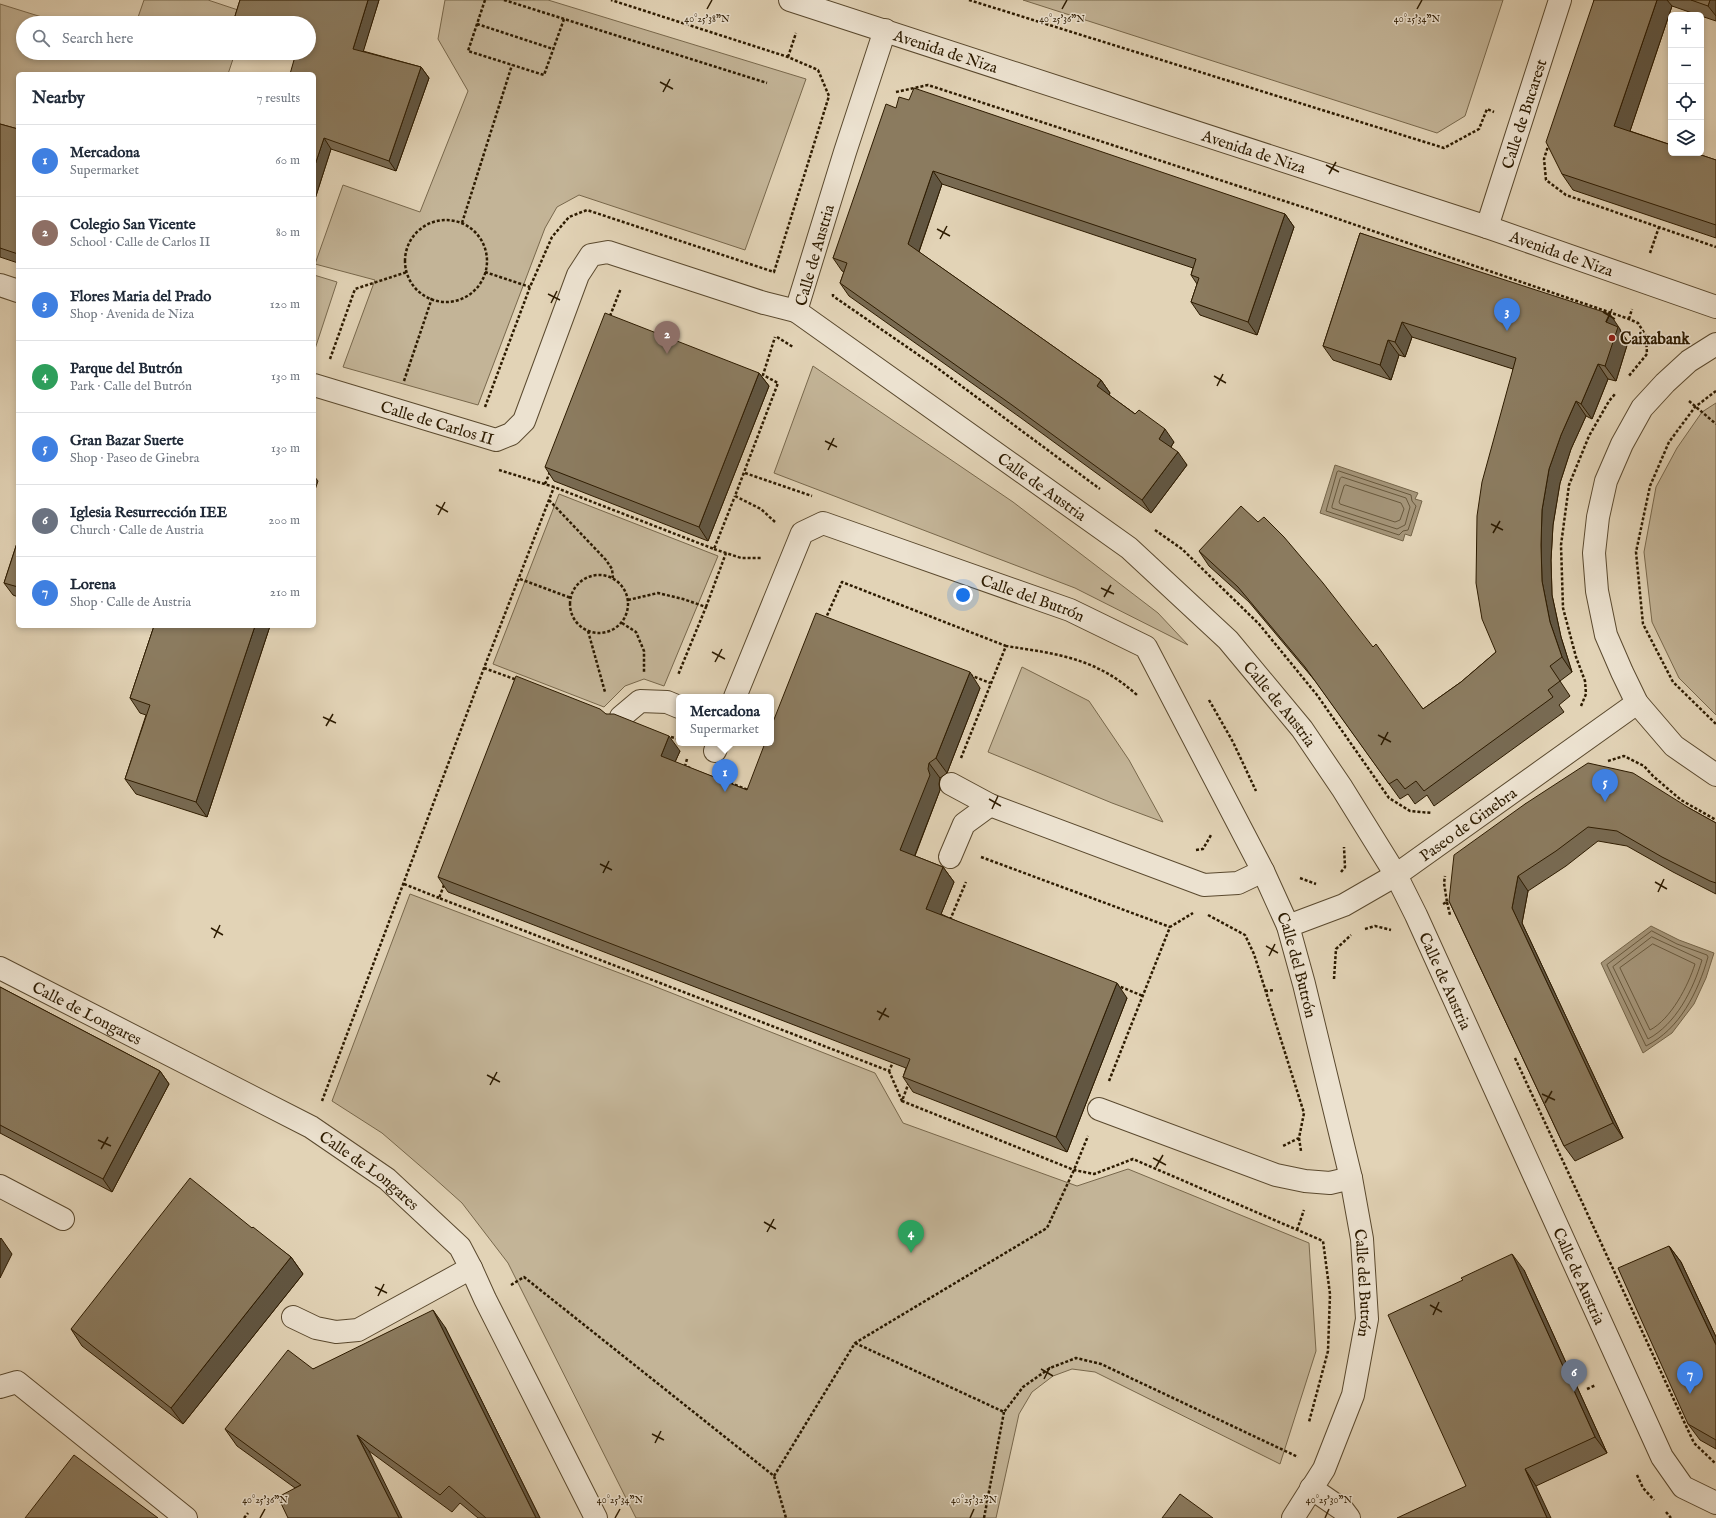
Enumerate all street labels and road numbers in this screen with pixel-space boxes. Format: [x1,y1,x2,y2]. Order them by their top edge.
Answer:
street label: Avenida de Niza [890,26,1000,79]
street label: Calle de Bucarest [1498,56,1553,172]
street label: Avenida de Niza [1198,126,1308,179]
street label: Calle de Austria [792,202,840,309]
street label: Avenida de Niza [1506,227,1615,282]
street label: Calle de Carlos II [378,398,496,451]
street label: Calle de Austria [993,449,1090,526]
street label: Calle del Butrón [978,571,1088,628]
street label: Calle de Austria [1238,658,1319,751]
street label: Paseo de Ginebra [1416,784,1521,867]
street label: Calle del Butrón [1271,910,1320,1021]
street label: Calle de Austria [1413,930,1475,1033]
street label: Calle de Longares [28,978,145,1051]
street label: Calle de Longares [315,1127,423,1216]
street label: Calle de Austria [1547,1225,1609,1328]
street label: Calle del Butrón [1348,1228,1375,1339]

